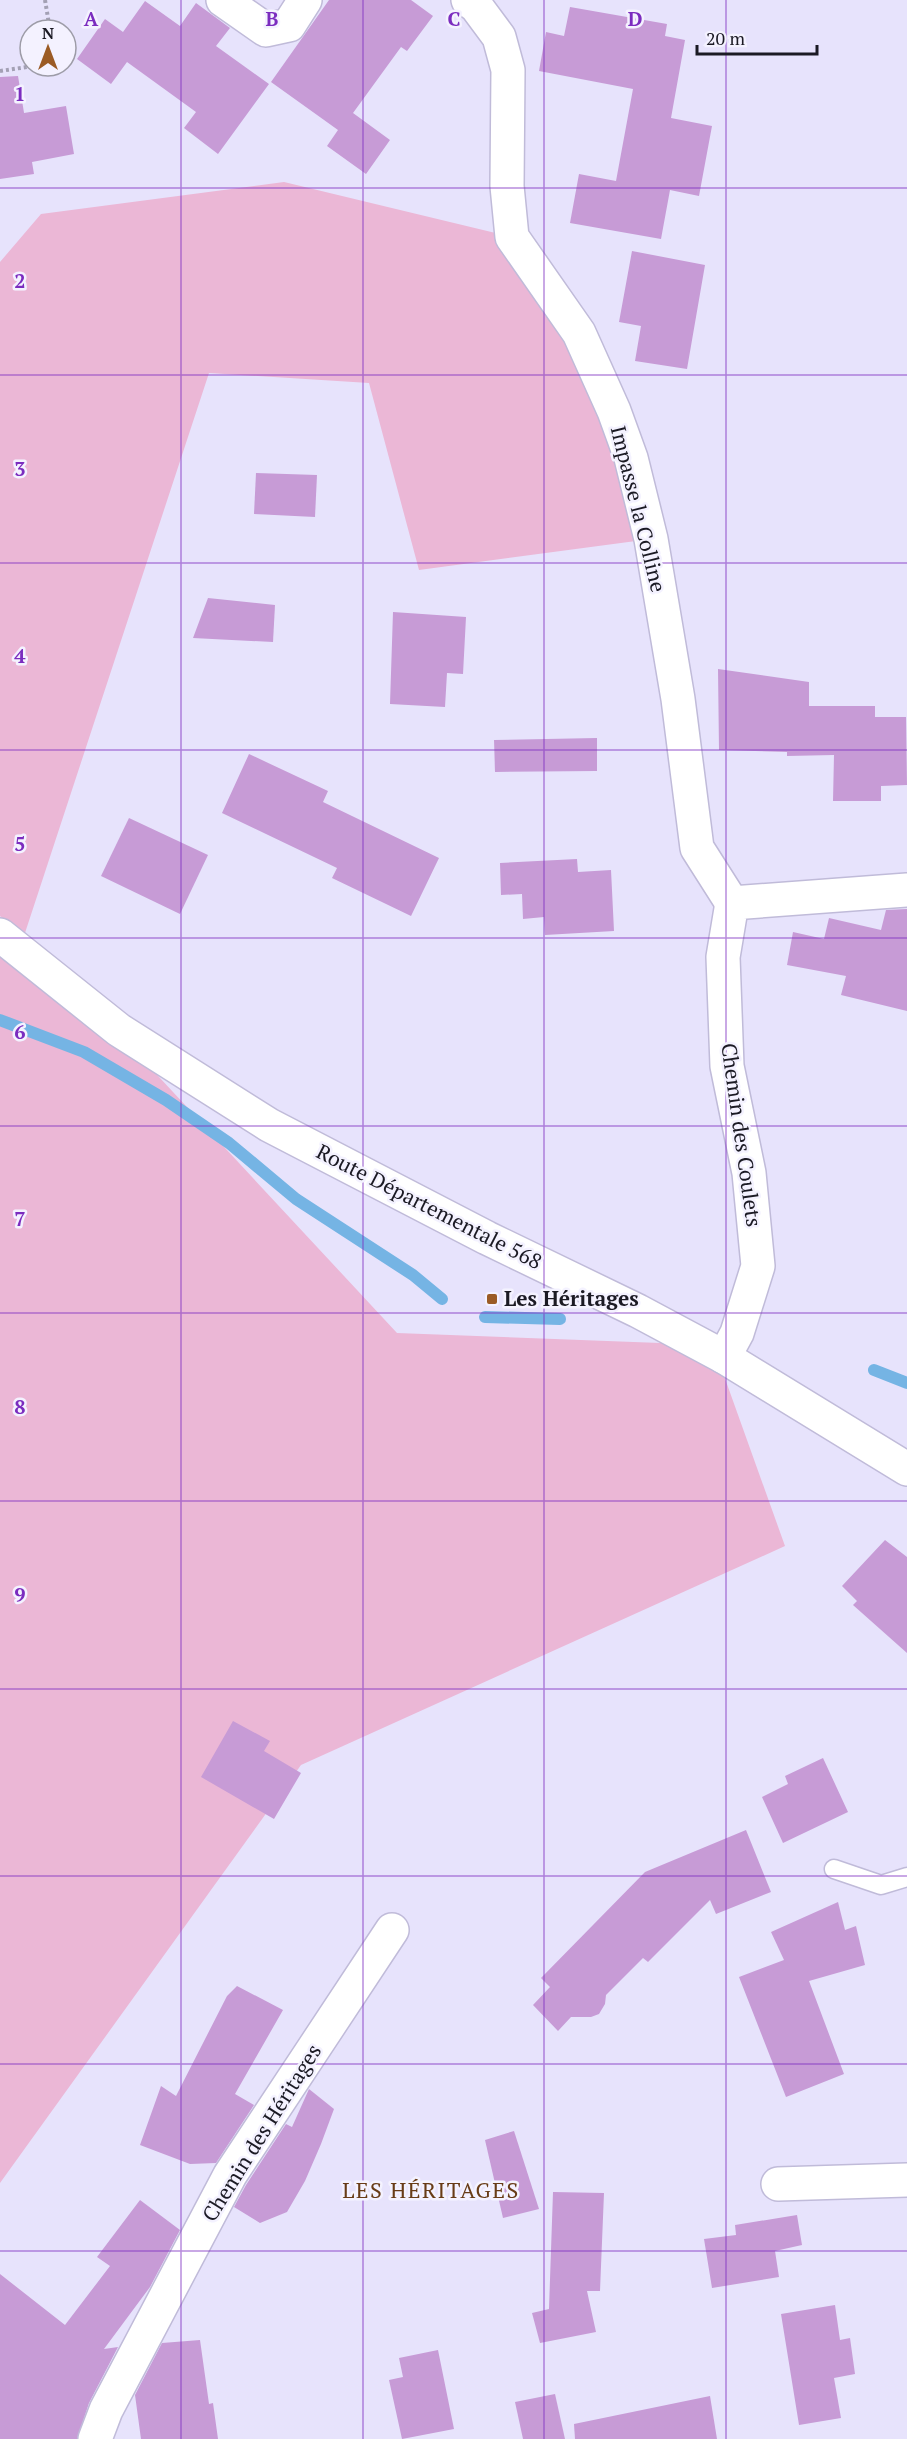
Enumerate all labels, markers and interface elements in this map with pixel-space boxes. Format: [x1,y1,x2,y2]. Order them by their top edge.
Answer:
text: A [84,5,99,32]
text: B [266,5,279,32]
text: C [447,5,461,32]
text: D [628,5,642,32]
north arrow [18,18,78,78]
scale bar [697,18,817,56]
text: N [42,22,54,44]
text: 20 m [706,26,746,50]
text: 1 [14,80,26,107]
text: 2 [14,267,26,294]
street label: Impasse la Colline [605,423,673,595]
text: 3 [14,455,26,482]
text: 4 [14,642,26,669]
text: 5 [14,830,26,857]
text: 6 [14,1018,26,1045]
street label: Chemin des Coulets [715,1041,769,1229]
street label: Route Départementale 568 [312,1137,547,1275]
text: 7 [14,1205,26,1232]
place label: Les Héritages [504,1284,639,1312]
marker: Les Héritages [485,1292,499,1306]
text: 8 [14,1393,26,1420]
text: 9 [14,1581,26,1608]
street label: Chemin des Héritages [195,2038,327,2226]
district label: LES HÉRITAGES [342,2175,520,2204]

